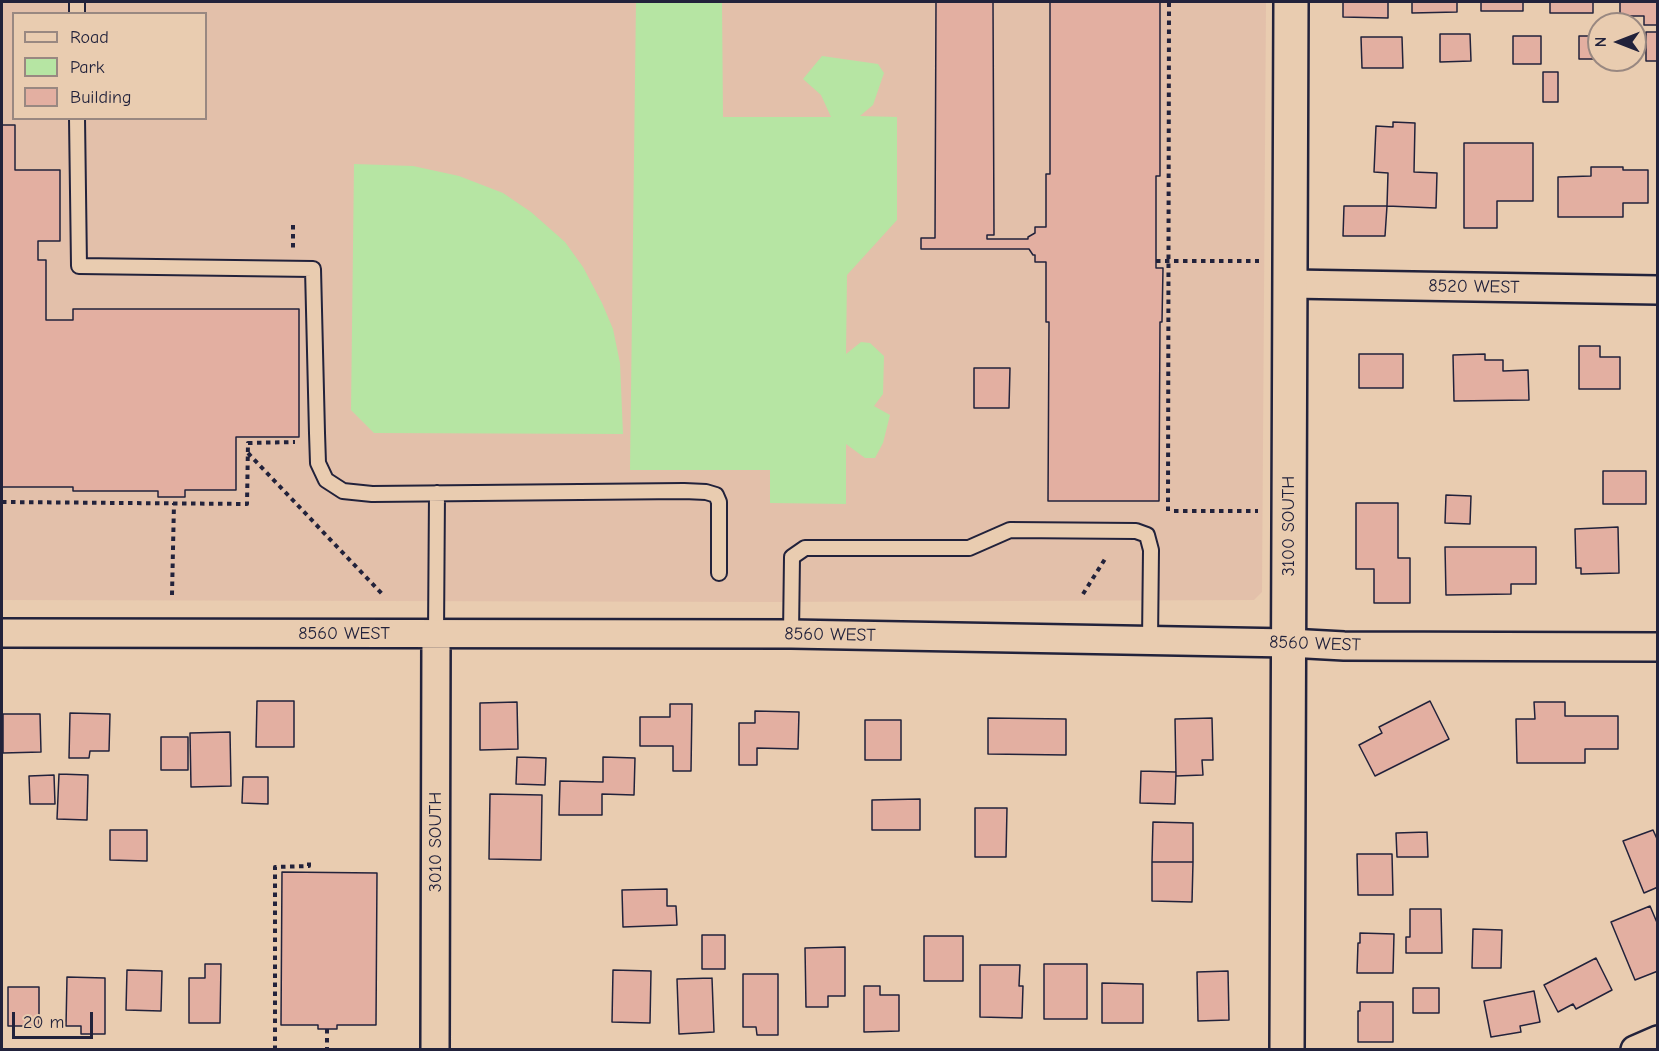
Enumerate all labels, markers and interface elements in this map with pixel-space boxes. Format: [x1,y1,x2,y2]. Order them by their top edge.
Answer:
legend [12,12,207,120]
north arrow [1587,12,1647,72]
text: Road [70,27,109,48]
text: N [1592,37,1610,47]
text: Park [70,57,104,78]
text: Building [70,87,132,108]
street label: 8520 WEST [1428,275,1520,299]
street label: 3100 SOUTH [1278,476,1300,576]
street label: 8560 WEST [298,623,390,645]
street label: 8560 WEST [784,623,876,647]
street label: 8560 WEST [1269,632,1361,656]
street label: 3010 SOUTH [425,792,447,892]
scale bar [15,1000,96,1038]
text: 20 m [23,1012,64,1033]

